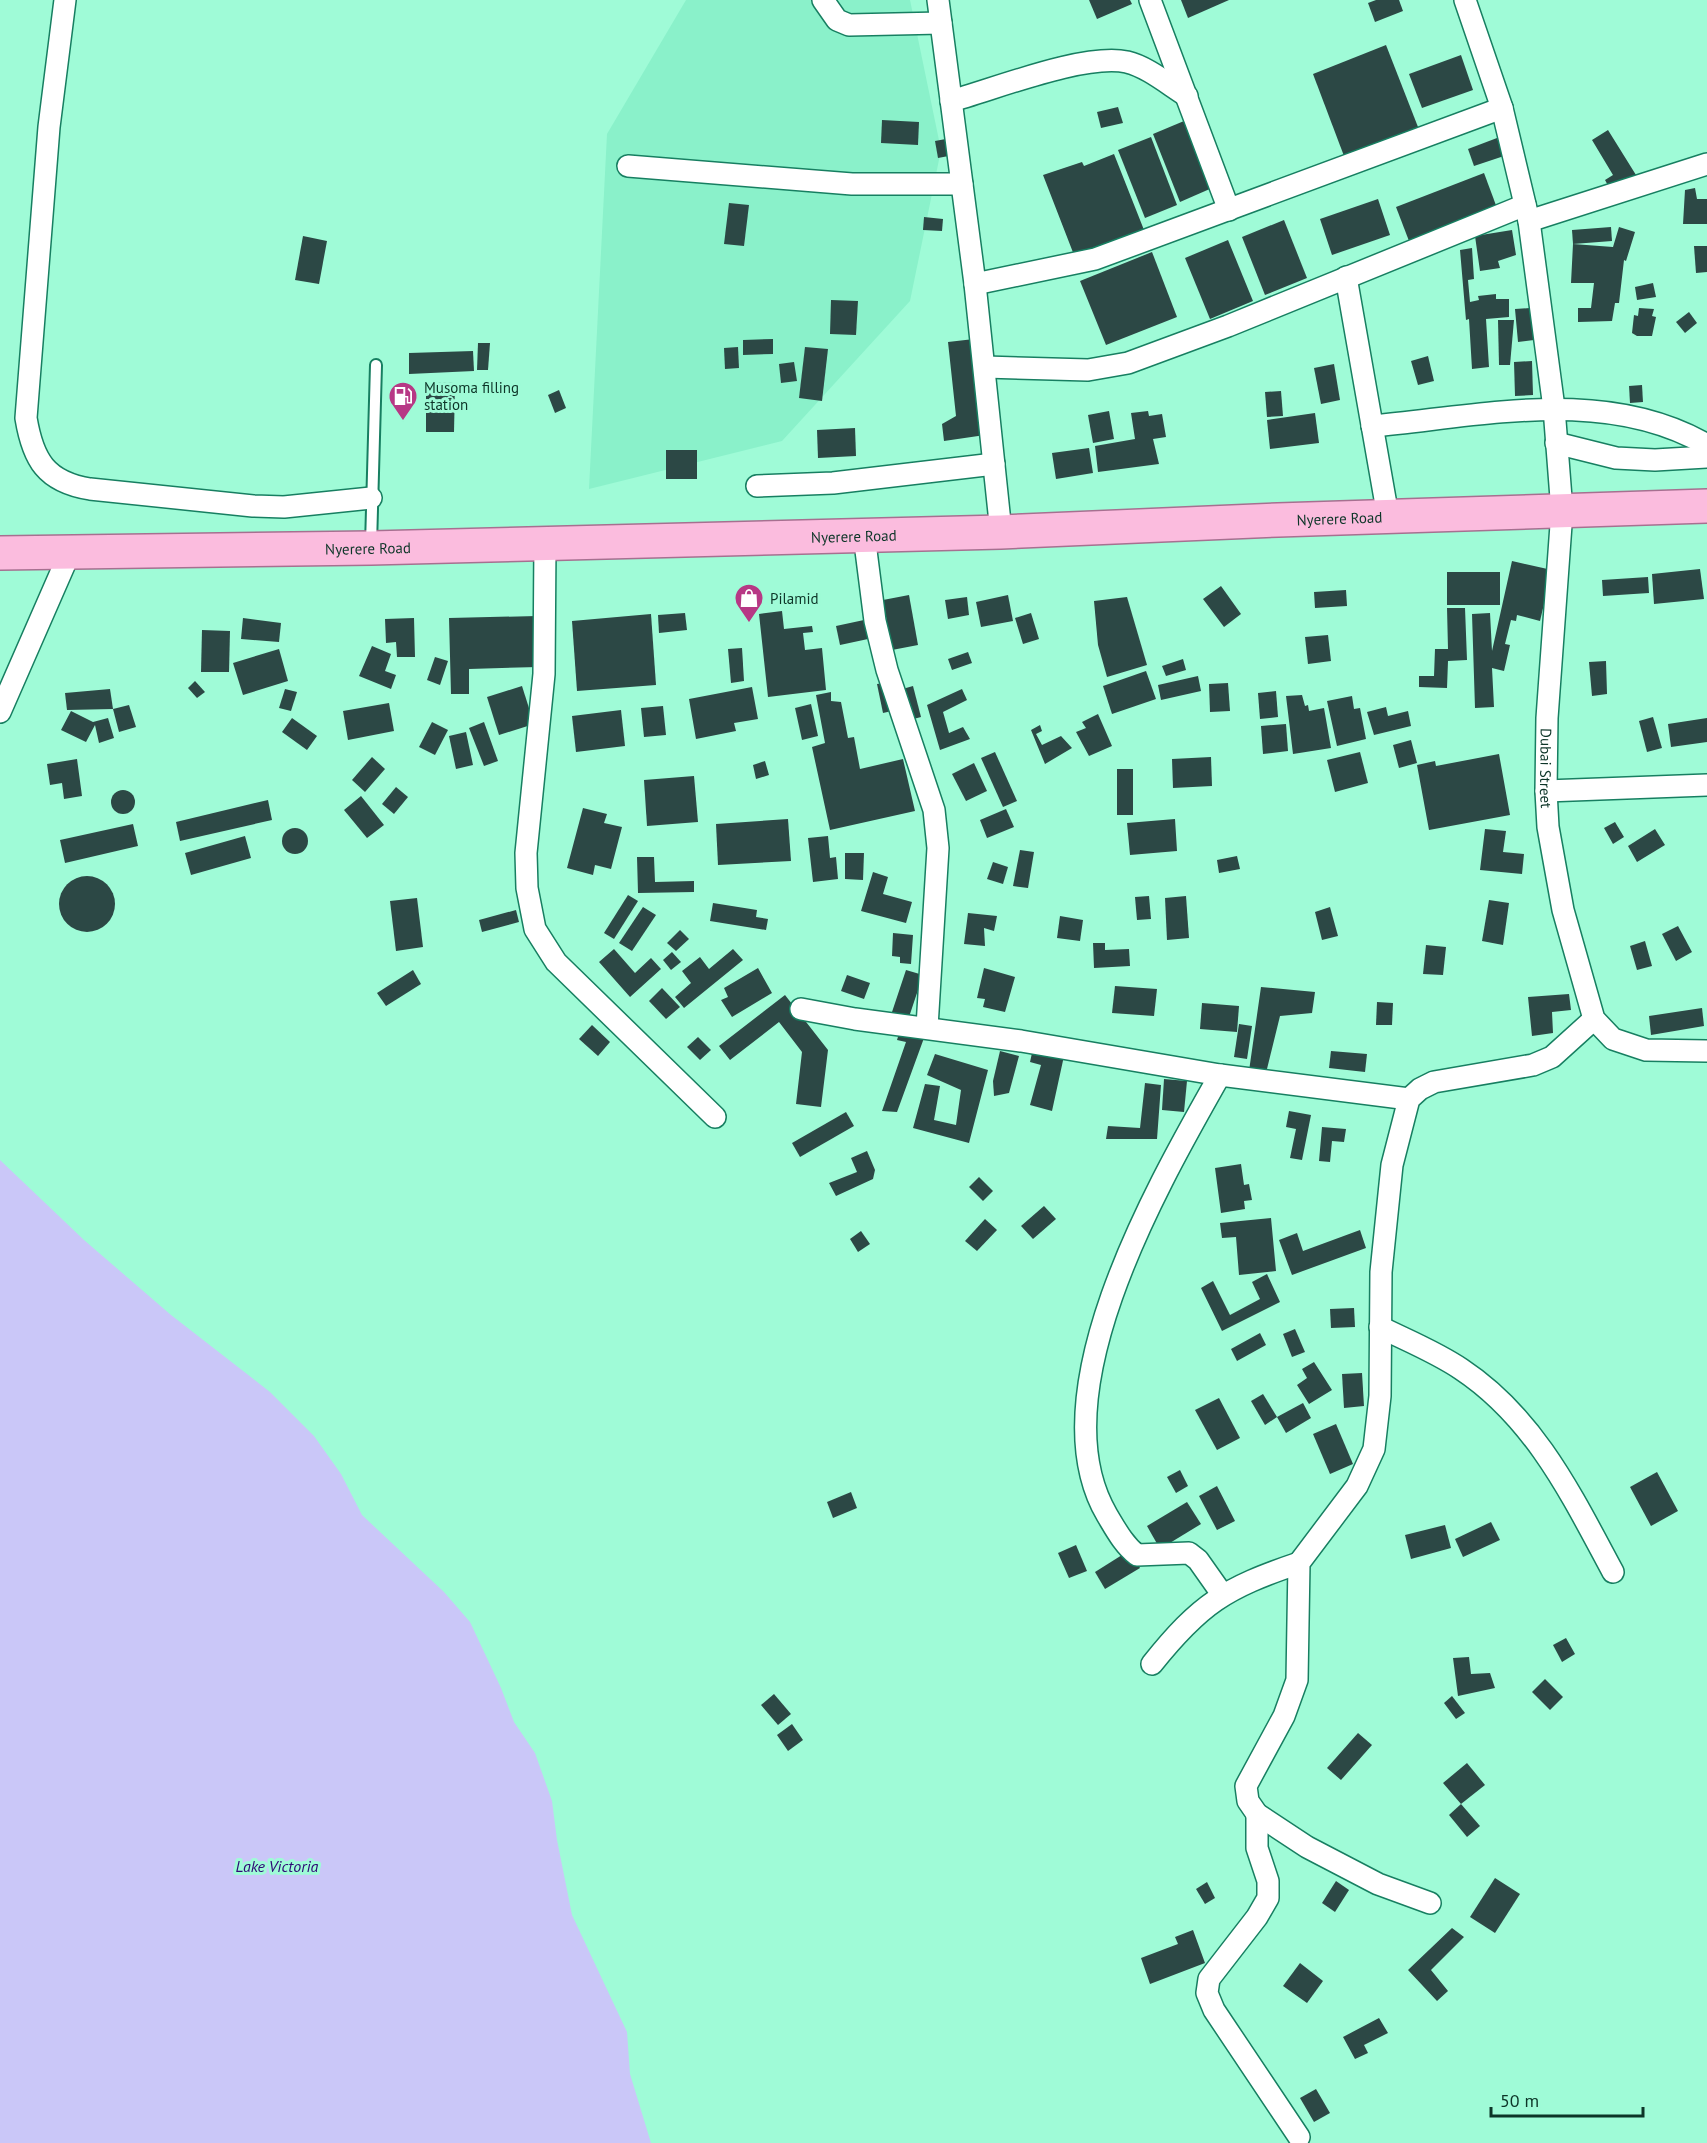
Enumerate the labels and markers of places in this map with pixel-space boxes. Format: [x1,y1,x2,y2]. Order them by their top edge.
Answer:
place label: Musoma filling station [424,378,519,414]
fuel station icon: Musoma filling station [387,380,419,422]
shop icon: Pilamid [733,582,765,624]
place label: Pilamid [770,589,819,608]

